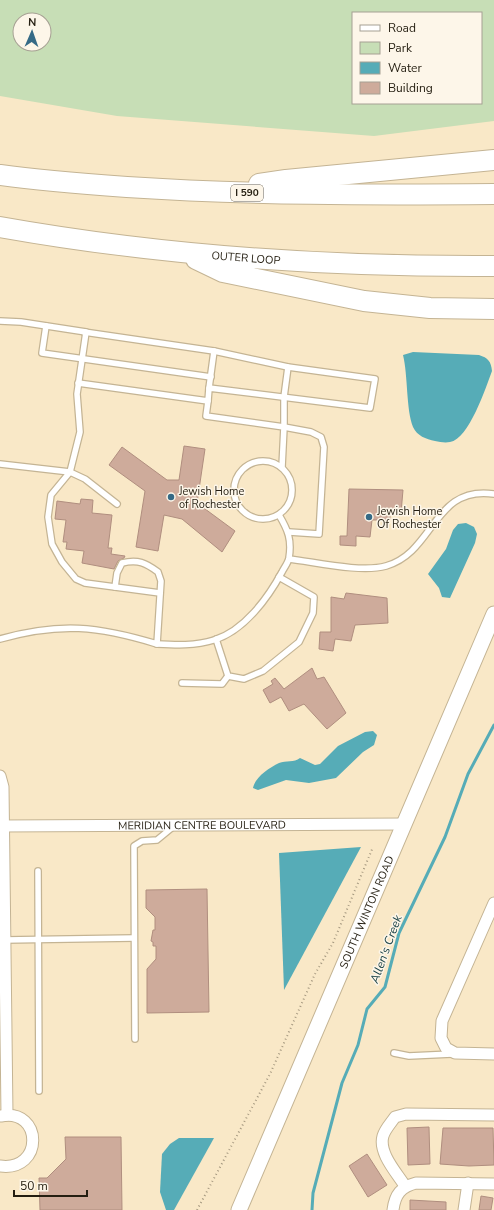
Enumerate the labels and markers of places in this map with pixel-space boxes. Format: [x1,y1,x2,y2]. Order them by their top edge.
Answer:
place label: Jewish Home of Rochester [178,484,244,512]
marker: Jewish Home of Rochester [166,492,176,502]
place label: Jewish Home Of Rochester [376,504,442,532]
marker: Jewish Home Of Rochester [364,512,374,522]

